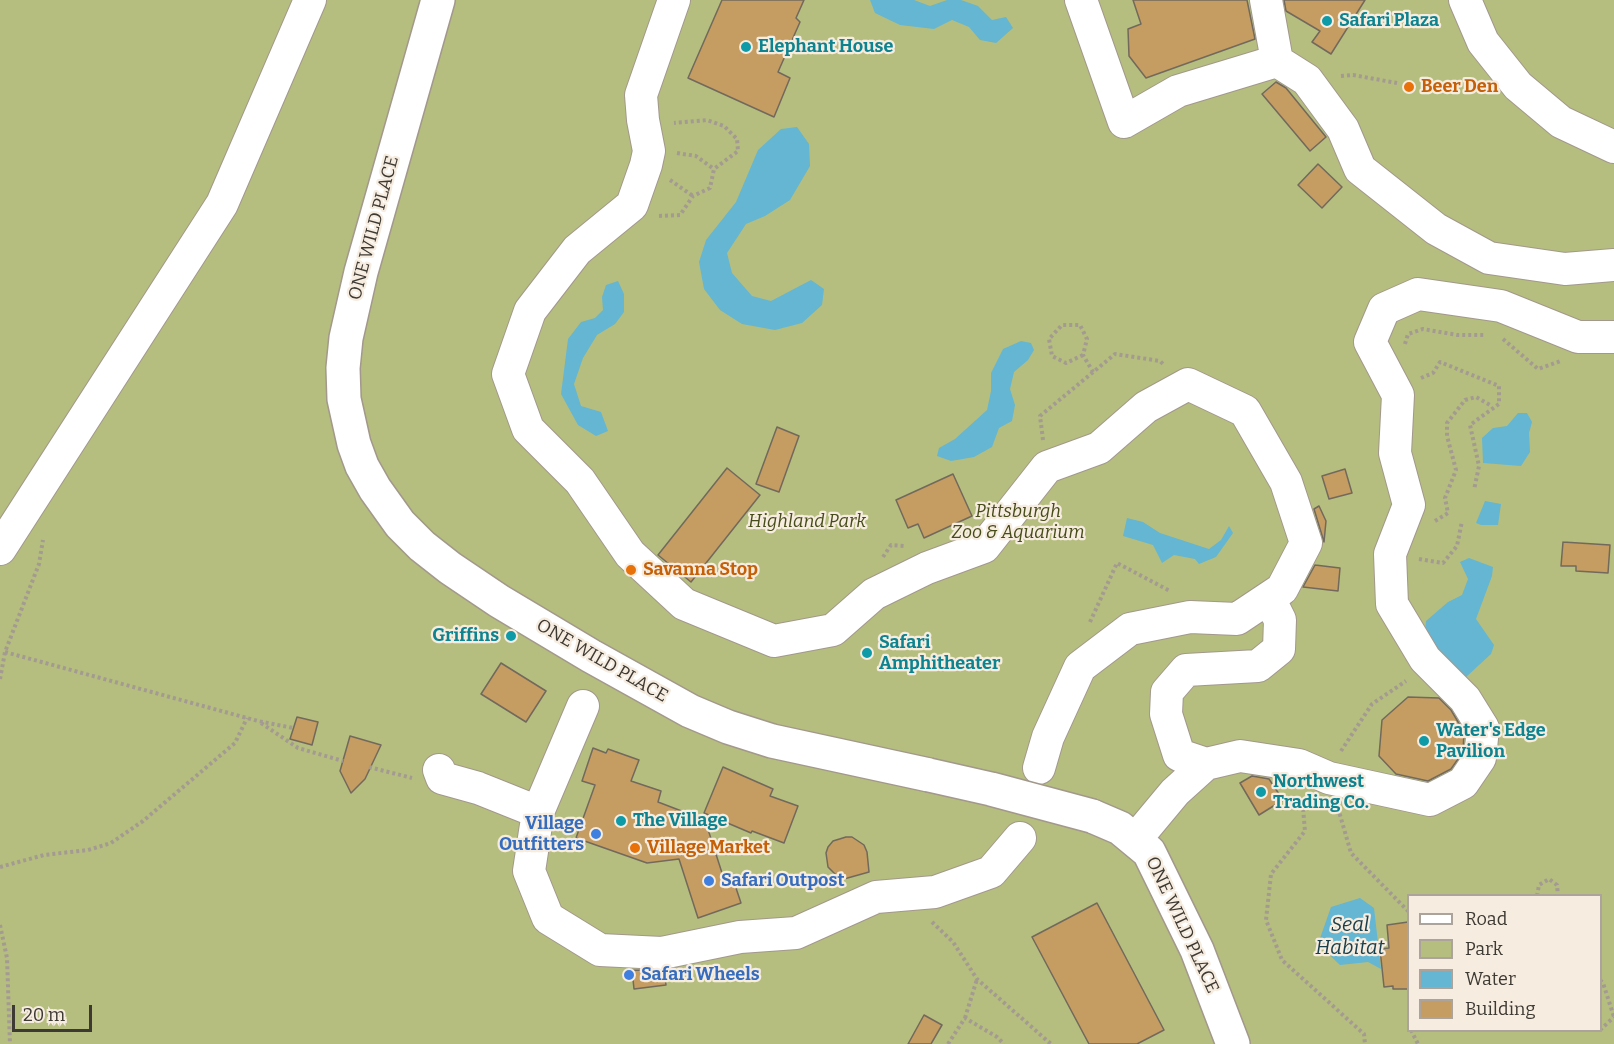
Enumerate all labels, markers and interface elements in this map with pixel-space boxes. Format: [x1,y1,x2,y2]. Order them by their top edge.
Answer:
place label: Safari Plaza [1339,10,1439,32]
marker: Safari Plaza [1320,14,1334,28]
place label: Elephant House [758,36,893,58]
marker: Elephant House [739,40,753,54]
place label: Beer Den [1421,76,1498,98]
marker: Beer Den [1402,80,1416,94]
street label: ONE WILD PLACE [344,154,404,302]
park label: Pittsburgh Zoo & Aquarium [951,501,1085,544]
park label: Highland Park [748,511,866,533]
place label: Savanna Stop [643,559,758,581]
marker: Savanna Stop [624,563,638,577]
street label: ONE WILD PLACE [532,615,672,707]
place label: Griffins [432,625,499,647]
marker: Griffins [504,629,518,643]
place label: Safari Amphitheater [879,632,1000,674]
marker: Safari Amphitheater [860,646,874,660]
place label: Water's Edge Pavilion [1436,720,1546,762]
marker: Water's Edge Pavilion [1417,734,1431,748]
place label: Northwest Trading Co. [1273,771,1369,814]
marker: Northwest Trading Co. [1254,785,1268,799]
place label: The Village [633,810,727,832]
place label: Village Outfitters [499,813,584,856]
marker: The Village [614,814,628,828]
marker: Village Outfitters [589,827,603,841]
place label: Village Market [647,837,770,859]
marker: Village Market [628,841,642,855]
street label: ONE WILD PLACE [1141,853,1223,997]
place label: Safari Outpost [721,870,844,892]
marker: Safari Outpost [702,874,716,888]
legend [1407,894,1602,1032]
text: Road [1465,908,1507,930]
water label: Seal Habitat [1315,913,1385,960]
text: Park [1465,938,1503,960]
place label: Safari Wheels [641,964,760,986]
marker: Safari Wheels [622,968,636,982]
text: Water [1465,968,1516,990]
scale bar [15,993,94,1031]
text: Building [1465,998,1536,1020]
text: 20 m [23,1004,65,1026]

